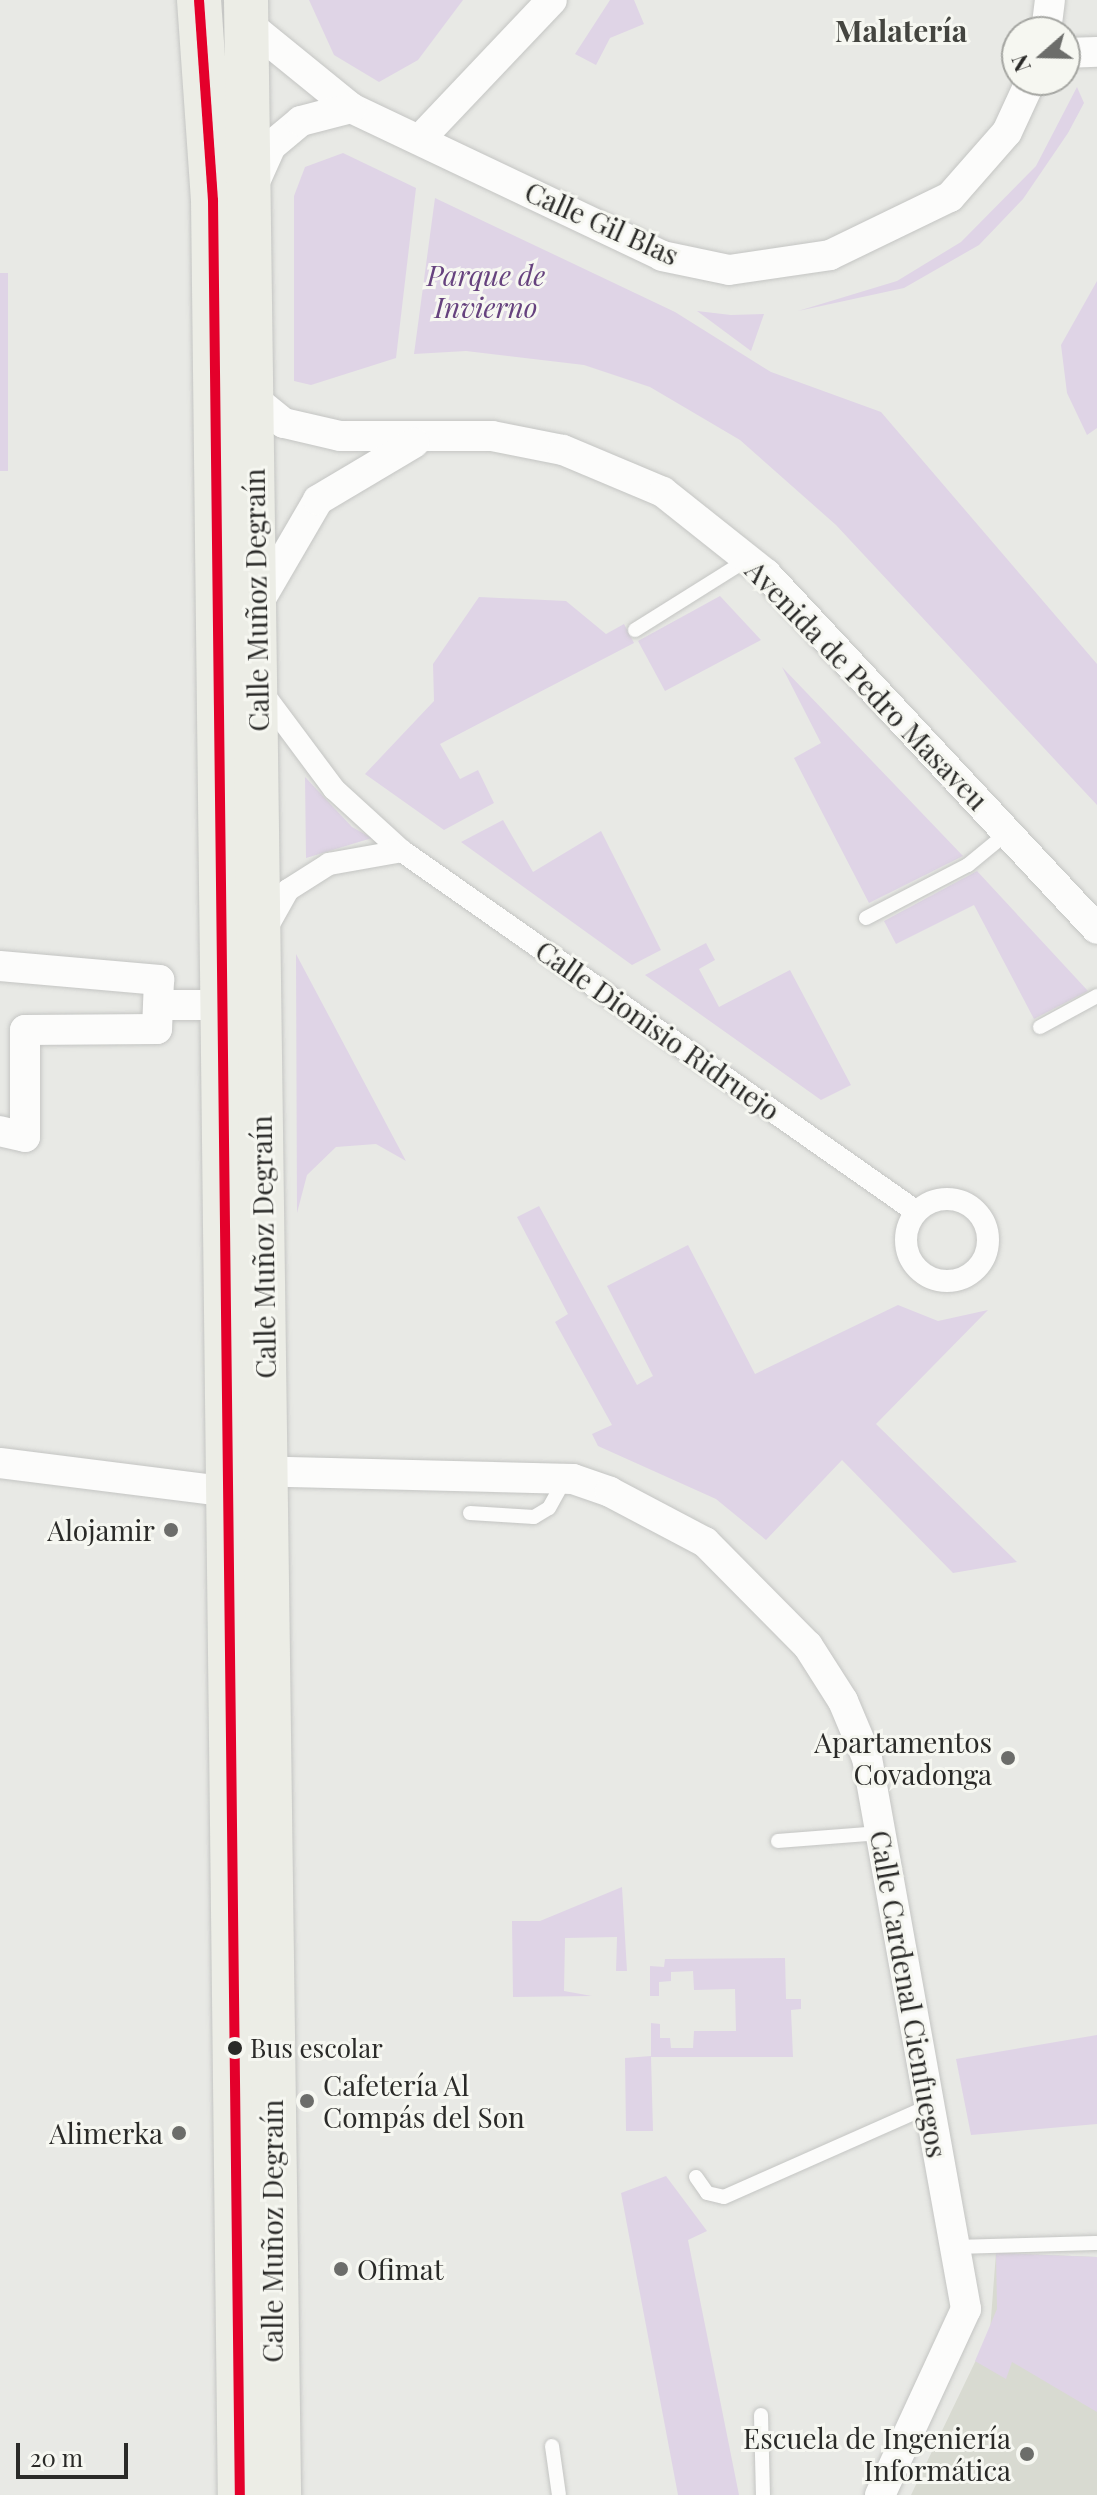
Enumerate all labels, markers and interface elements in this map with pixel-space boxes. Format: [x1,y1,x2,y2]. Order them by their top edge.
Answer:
district label: Malatería [835,12,967,48]
north arrow [1001,16,1081,96]
text: N [1004,51,1037,76]
street label: Calle Gil Blas [520,174,684,272]
park label: Parque de Invierno [427,258,545,324]
street label: Calle Muñoz Degraín [237,468,275,732]
street label: Avenida de Pedro Masaveu [739,553,995,817]
street label: Calle Dionisio Ridruejo [530,933,786,1127]
street label: Calle Muñoz Degraín [244,1115,282,1379]
place label: Alojamir [47,1513,155,1547]
marker: Alojamir [162,1521,180,1539]
place label: Apartamentos Covadonga [814,1725,992,1791]
marker: Apartamentos Covadonga [999,1749,1017,1767]
street label: Calle Cardenal Cienfuegos [864,1828,954,2160]
place label: Bus escolar [250,2032,383,2064]
marker: Bus escolar [227,2040,243,2056]
place label: Cafetería Al Compás del Son [323,2068,525,2134]
marker: Cafetería Al Compás del Son [298,2092,316,2110]
street label: Calle Muñoz Degraín [255,2099,289,2363]
place label: Alimerka [49,2116,163,2150]
marker: Alimerka [170,2124,188,2142]
place label: Ofimat [357,2252,444,2286]
marker: Ofimat [332,2260,350,2278]
place label: Escuela de Ingeniería Informática [743,2421,1011,2487]
scale bar [20,2427,132,2477]
text: 20 m [30,2441,83,2473]
marker: Escuela de Ingeniería Informática [1018,2445,1036,2463]

